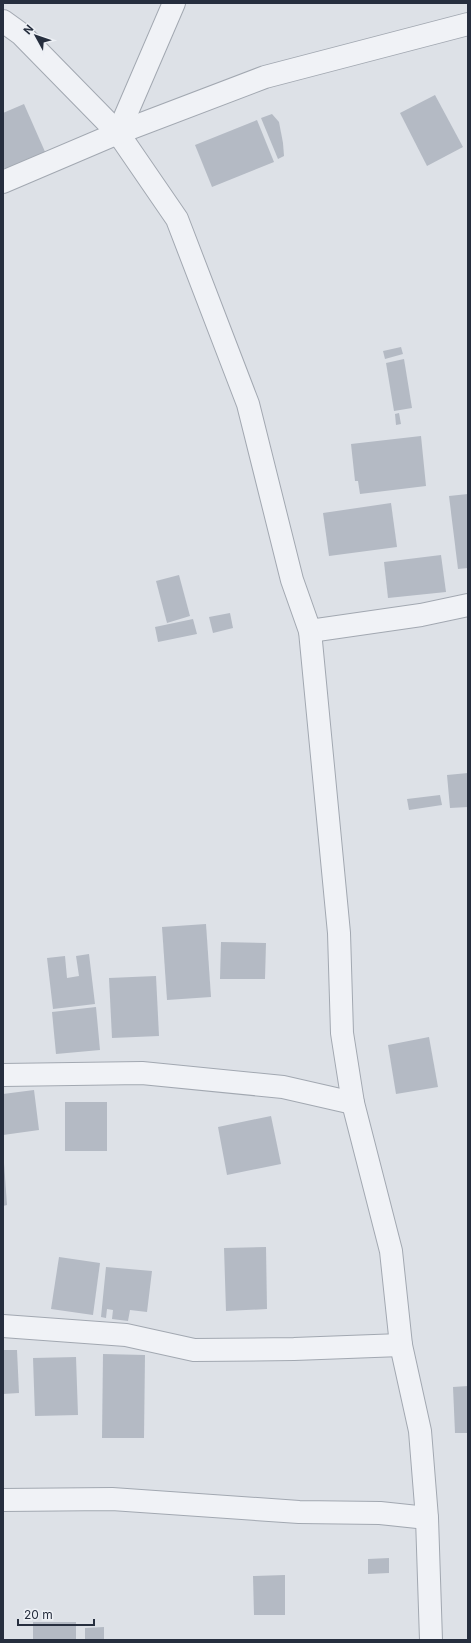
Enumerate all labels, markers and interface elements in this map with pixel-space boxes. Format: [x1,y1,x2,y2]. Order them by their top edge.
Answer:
north arrow [16,16,56,56]
text: N [20,22,36,37]
scale bar [18,1601,94,1627]
text: 20 m [24,1607,53,1622]

